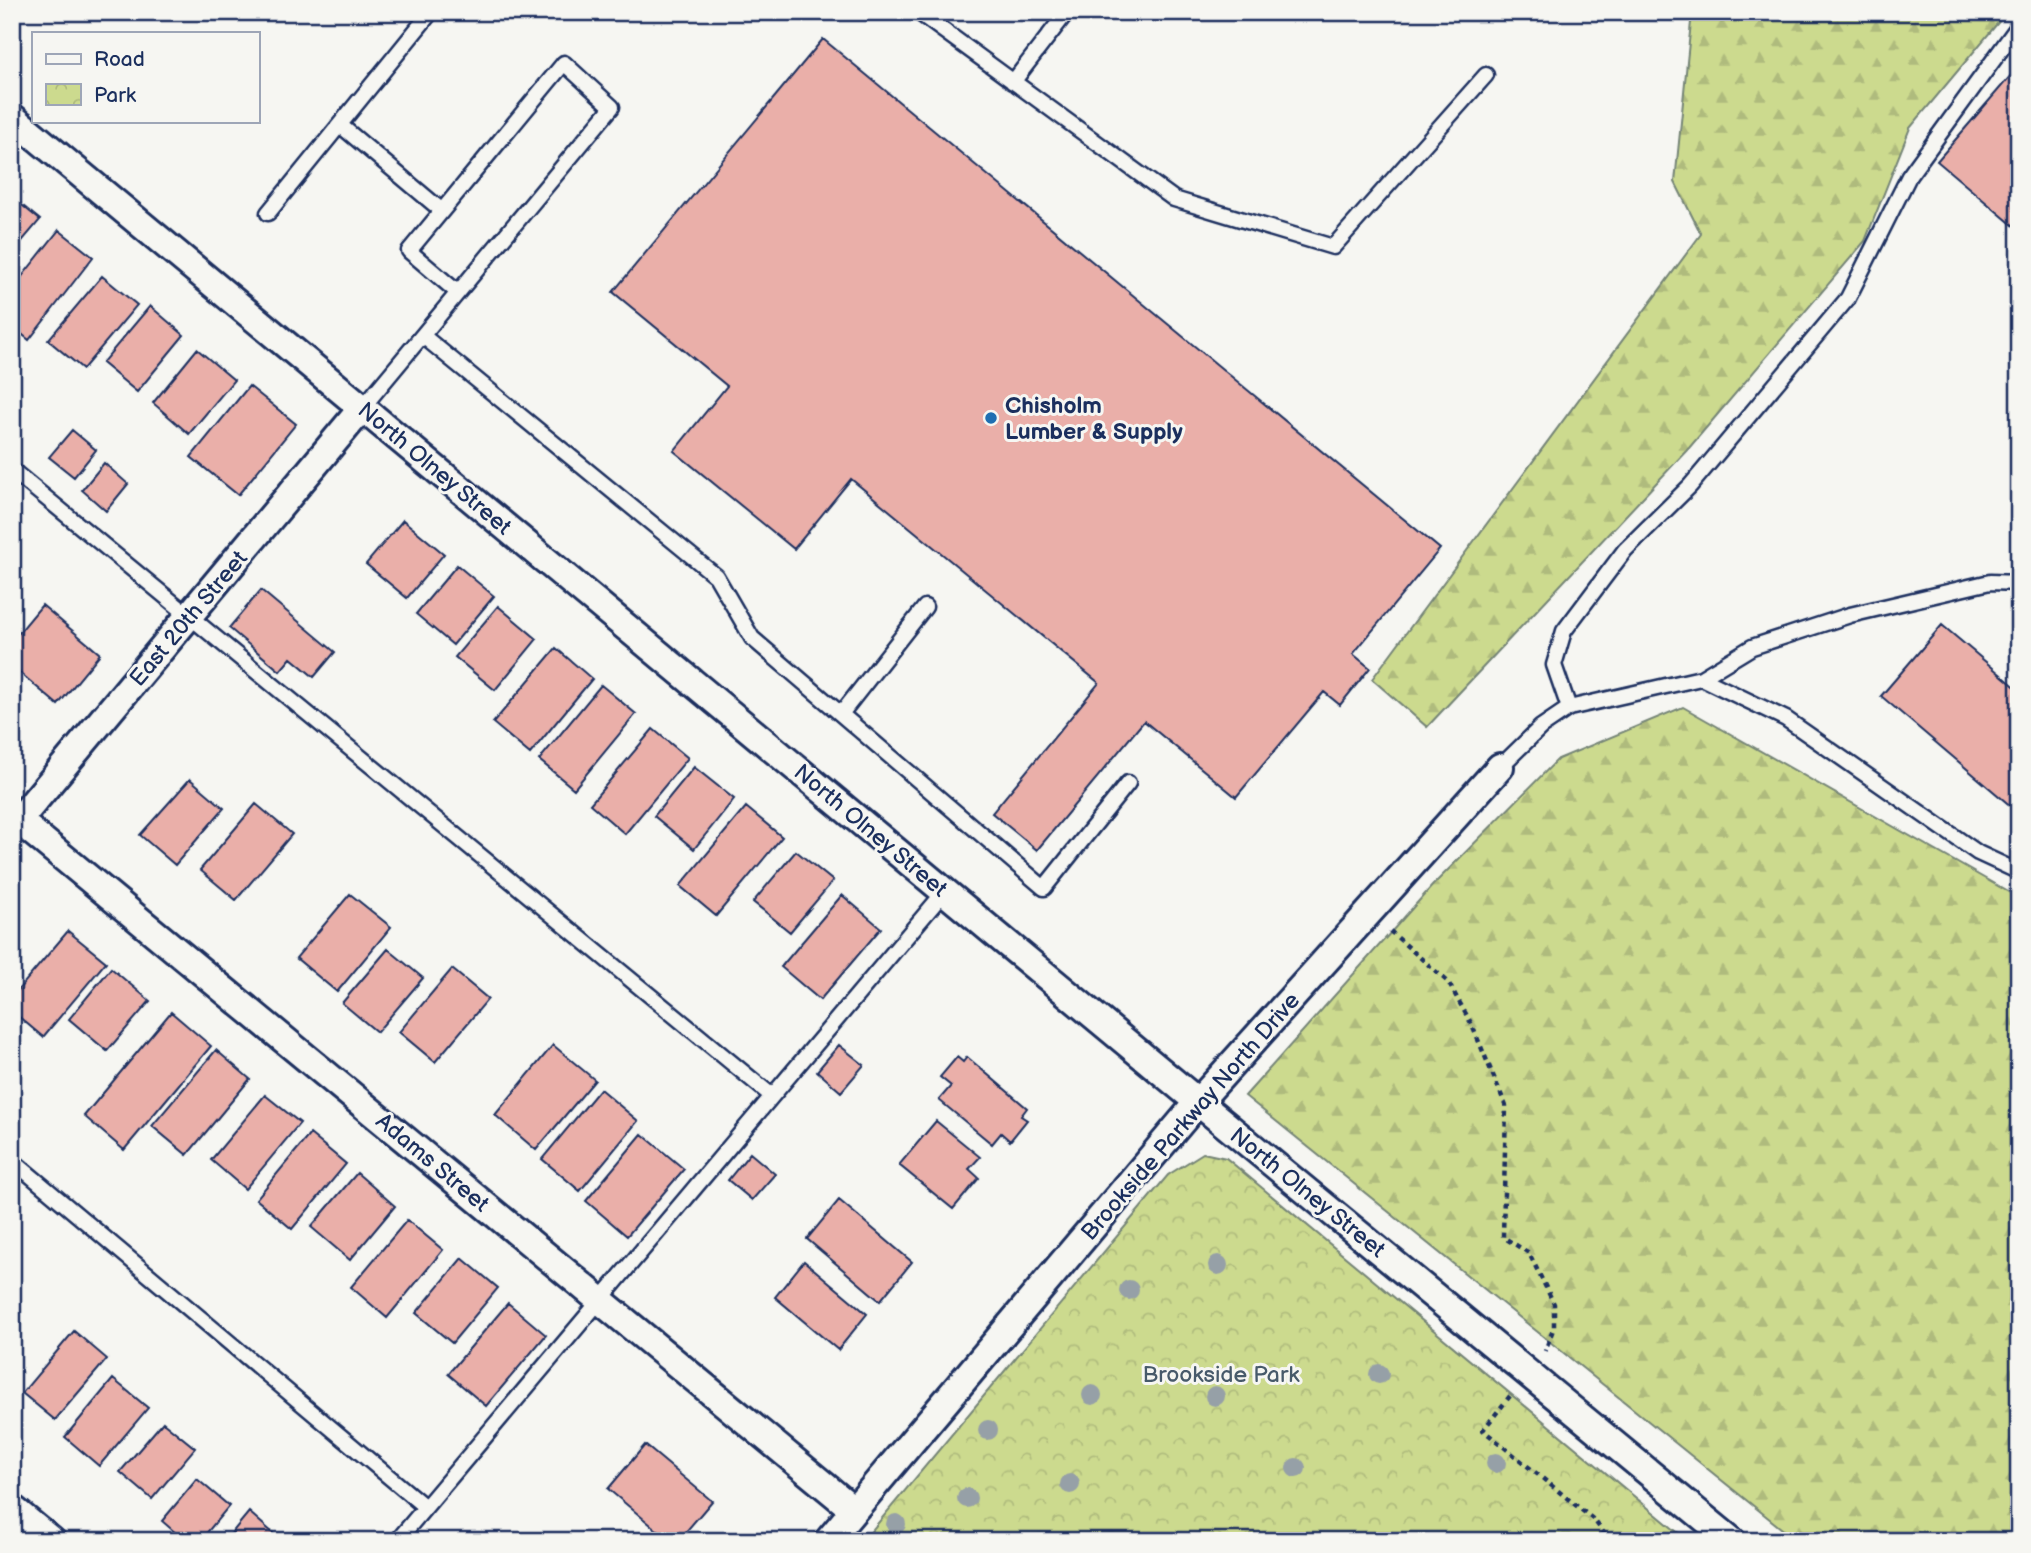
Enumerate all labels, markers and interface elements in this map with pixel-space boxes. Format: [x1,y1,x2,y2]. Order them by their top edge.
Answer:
legend [32,32,259,122]
text: Road [94,47,145,72]
text: Park [94,83,137,108]
place label: Chisholm Lumber & Supply [1005,392,1183,446]
street label: North Olney Street [352,396,517,541]
marker: Chisholm Lumber & Supply [983,410,999,426]
street label: East 20th Street [124,545,254,692]
street label: North Olney Street [788,758,953,903]
street label: Brookside Parkway North Drive [1075,987,1306,1246]
street label: Adams Street [370,1107,495,1218]
street label: North Olney Street [1224,1122,1391,1264]
park label: Brookside Park [1143,1361,1300,1389]

